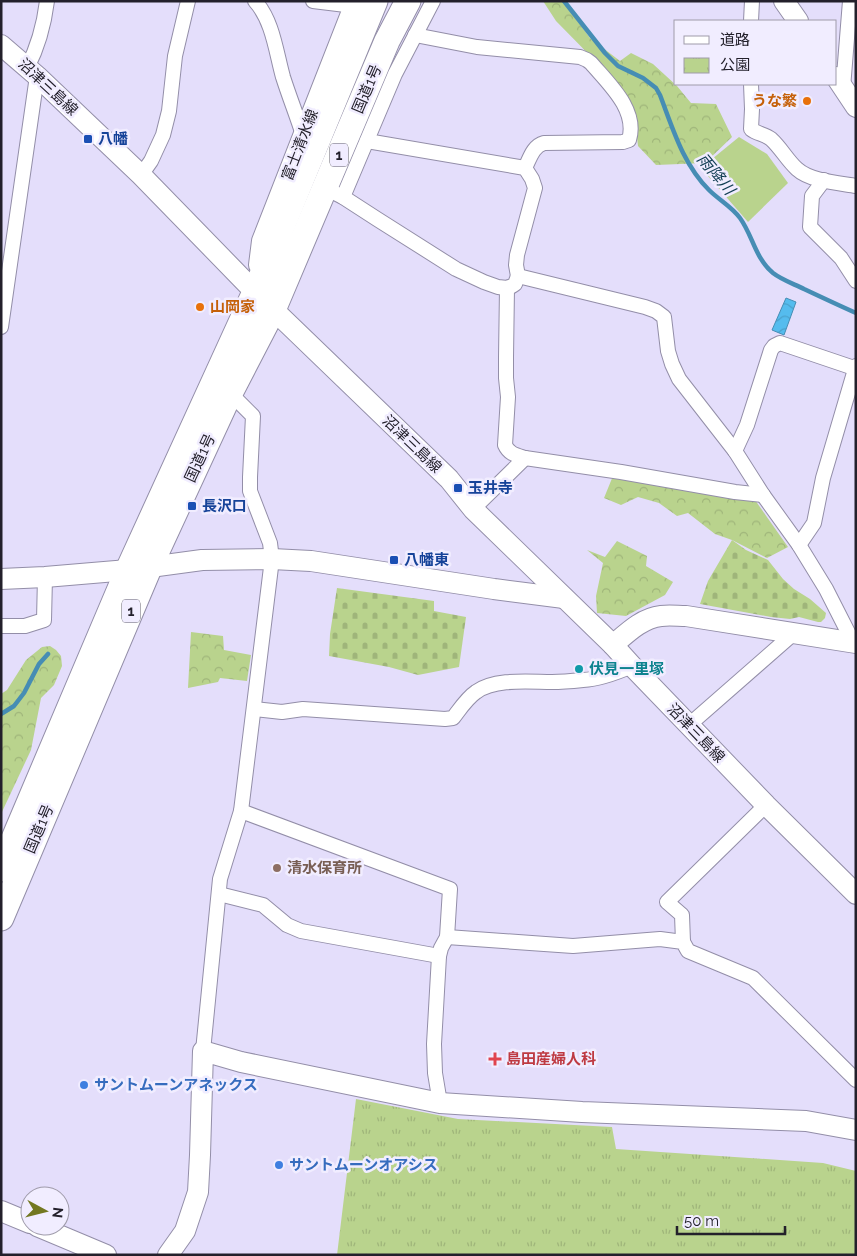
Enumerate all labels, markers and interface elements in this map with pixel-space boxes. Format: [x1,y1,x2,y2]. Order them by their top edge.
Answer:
legend [674,20,837,85]
text: 道路 [720,31,750,49]
street label: 沼津三島線 [14,55,82,119]
text: 公園 [720,56,750,74]
street label: 国道1号 [349,62,385,116]
place label: うな繁 [752,92,797,110]
marker: うな繁 [801,95,813,107]
street label: 富士清水線 [278,107,322,183]
place label: 八幡 [98,130,128,148]
marker: 八幡 [82,133,94,145]
road number: 1 [330,144,348,166]
water label: 雨降川 [693,150,740,200]
place label: 山岡家 [210,298,255,316]
marker: 山岡家 [194,301,206,313]
street label: 沼津三島線 [379,411,445,477]
street label: 国道1号 [181,431,219,485]
place label: 玉井寺 [468,479,513,497]
marker: 玉井寺 [452,482,464,494]
place label: 長沢口 [202,497,247,515]
marker: 長沢口 [186,500,198,512]
place label: 八幡東 [404,551,449,569]
marker: 八幡東 [388,554,400,566]
road number: 1 [122,600,140,622]
place label: 伏見一里塚 [589,660,664,678]
marker: 伏見一里塚 [573,663,585,675]
street label: 沼津三島線 [663,700,729,766]
street label: 国道1号 [21,802,57,856]
place label: 清水保育所 [287,859,362,877]
marker: 清水保育所 [271,862,283,874]
place label: 島田産婦人科 [506,1050,596,1068]
marker: 島田産婦人科 [488,1052,502,1066]
place label: サントムーンアネックス [94,1076,258,1094]
marker: サントムーンアネックス [78,1079,90,1091]
place label: サントムーンオアシス [289,1156,438,1174]
marker: サントムーンオアシス [273,1159,285,1171]
north arrow [20,1186,70,1236]
scale bar [677,1204,784,1236]
text: N [49,1206,66,1219]
text: 50 m [684,1212,719,1230]

